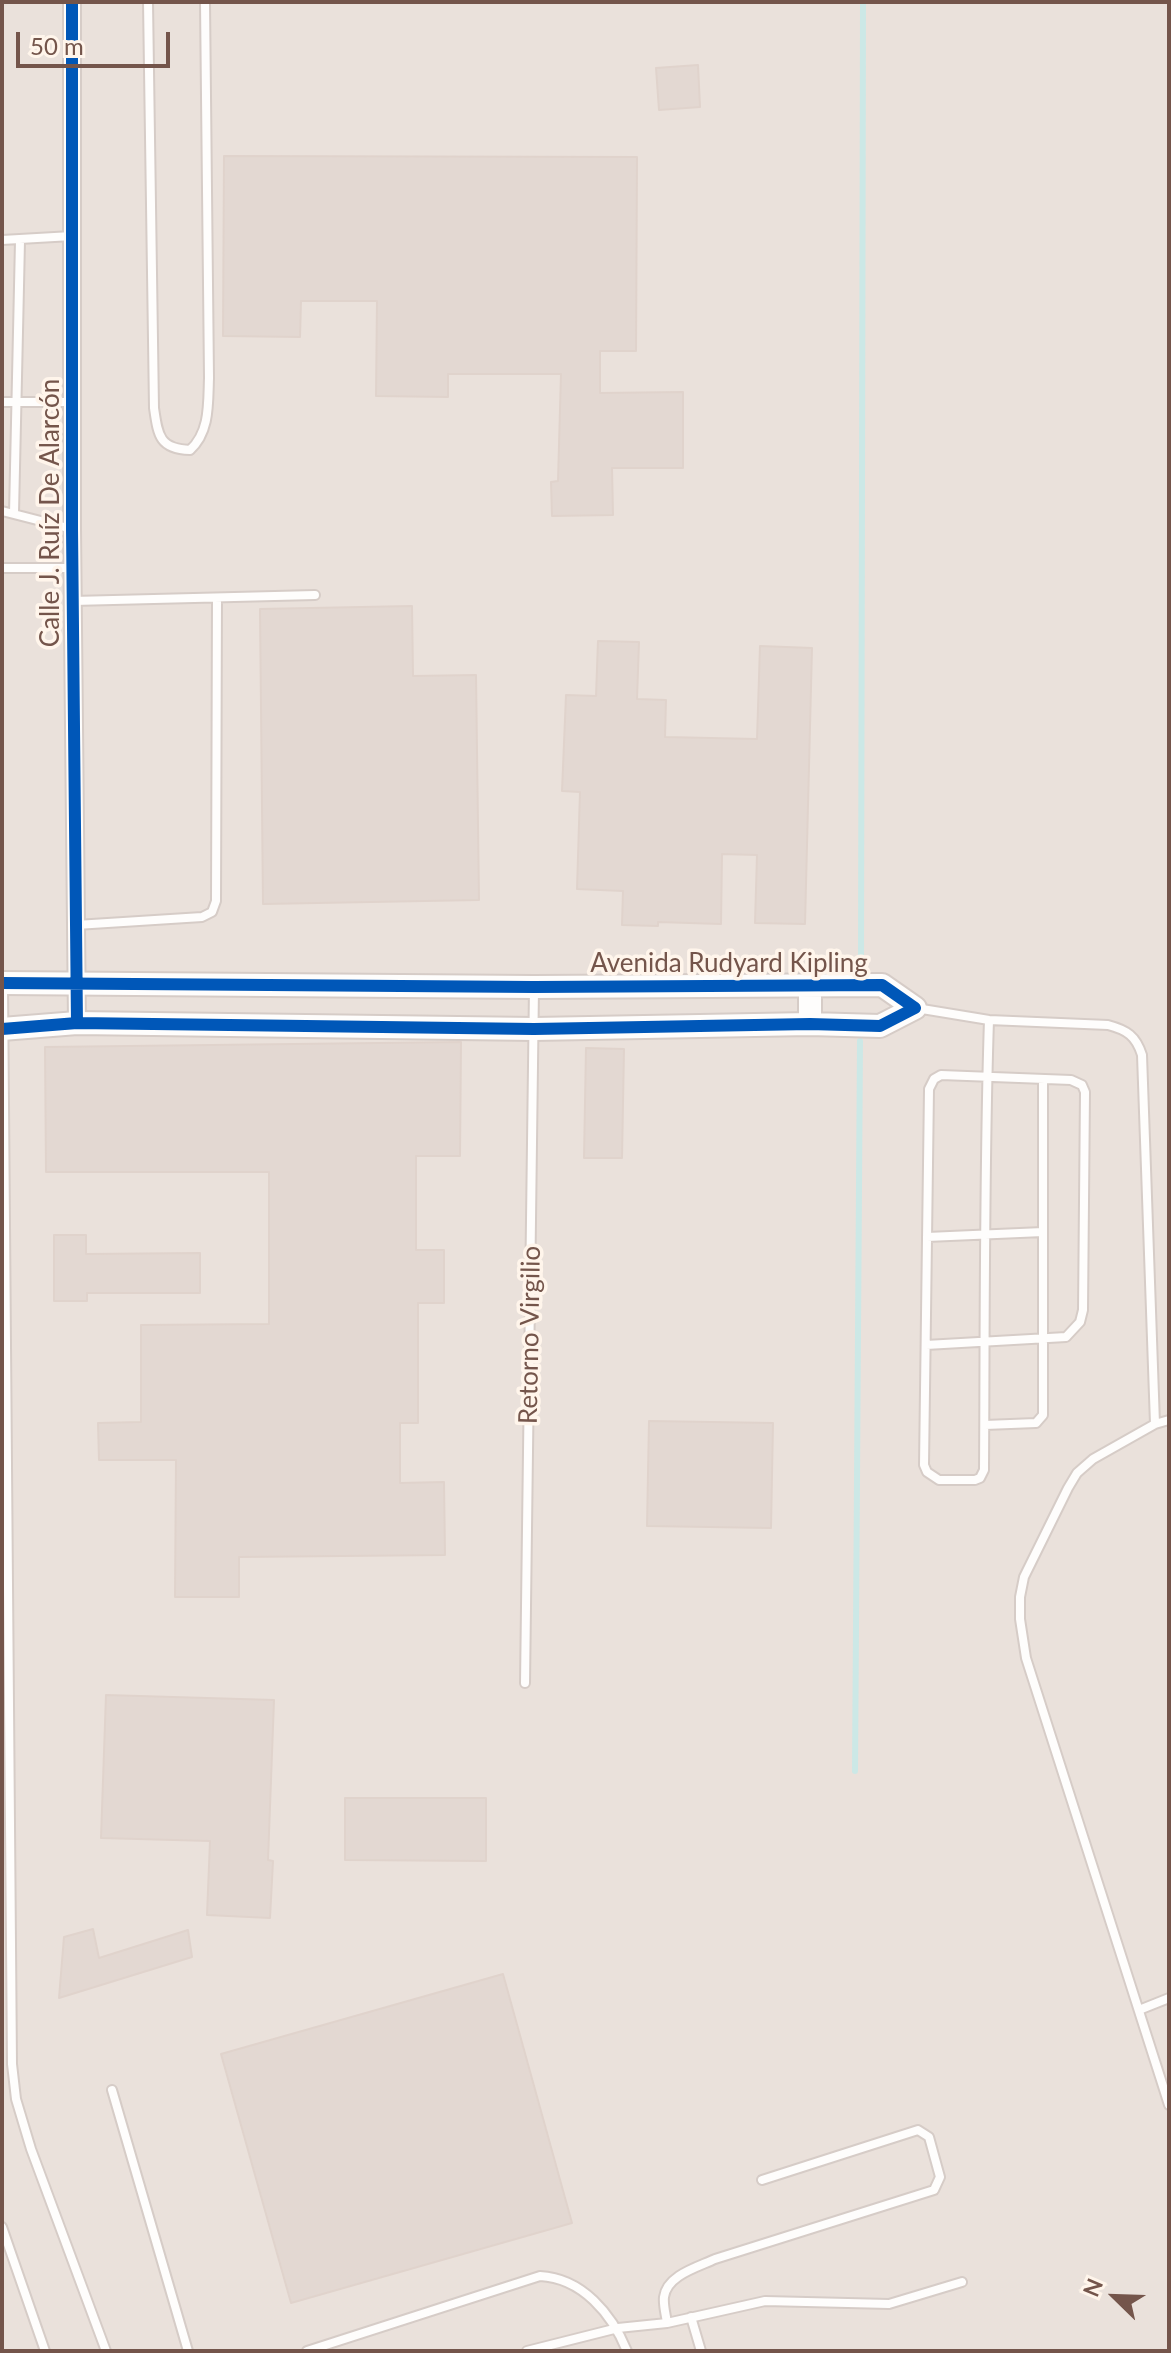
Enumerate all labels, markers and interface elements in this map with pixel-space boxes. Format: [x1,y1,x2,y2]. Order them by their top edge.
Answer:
scale bar [20,16,174,66]
text: 50 m [30,31,84,60]
street label: Calle J. Ruíz De Alarcón [35,379,67,647]
street label: Avenida Rudyard Kipling [590,948,868,980]
street label: Retorno Virgilio [513,1246,547,1424]
north arrow [1075,2257,1155,2337]
text: N [1077,2274,1108,2301]

